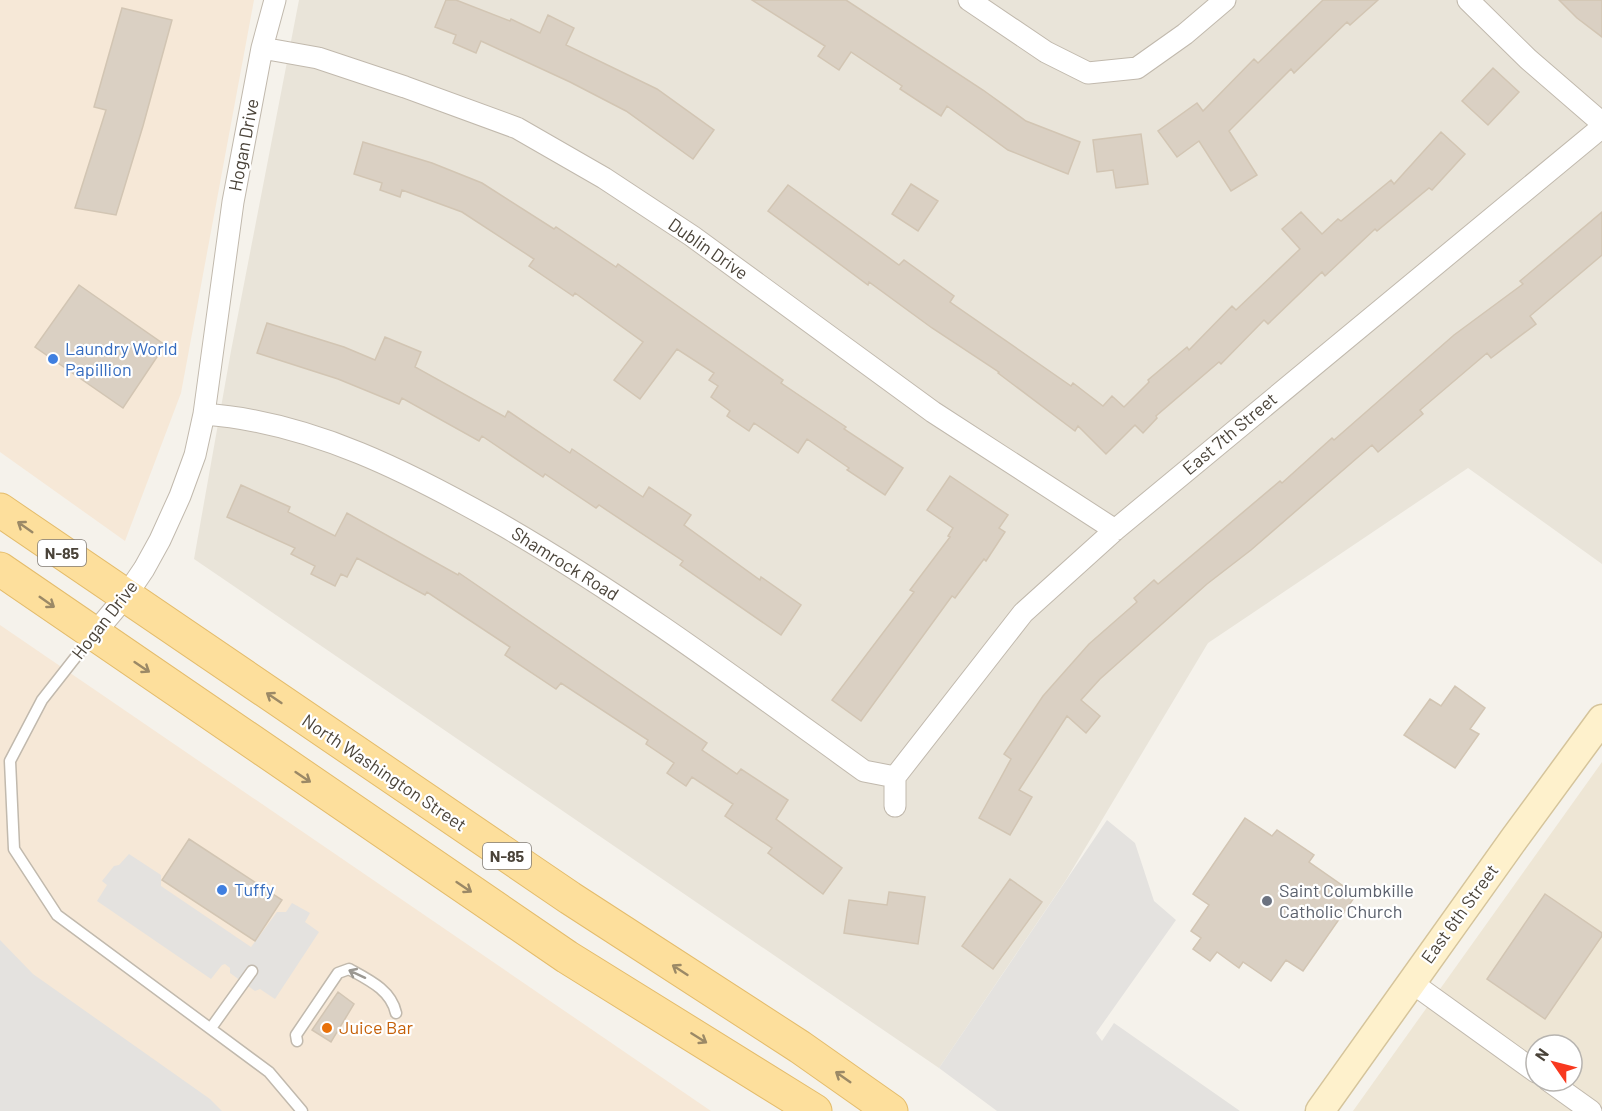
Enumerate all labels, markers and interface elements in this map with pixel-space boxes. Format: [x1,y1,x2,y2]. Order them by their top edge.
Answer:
street label: Hogan Drive [223,97,263,193]
street label: Dublin Drive [664,213,753,284]
place label: Laundry World Papillion [65,337,178,380]
marker: Laundry World Papillion [46,352,60,366]
street label: East 7th Street [1178,387,1281,479]
one-way arrow [18,521,34,533]
street label: Shamrock Road [508,521,623,605]
road number: N-85 [38,540,86,566]
street label: Hogan Drive [67,576,142,663]
one-way arrow [38,596,54,608]
one-way arrow [133,662,150,674]
one-way arrow [266,692,282,704]
street label: North Washington Street [298,709,471,835]
one-way arrow [294,771,311,783]
road number: N-85 [483,843,531,869]
street label: East 6th Street [1416,860,1503,967]
place label: Tuffy [234,878,274,900]
place label: Saint Columbkille Catholic Church [1279,879,1414,922]
one-way arrow [456,881,472,893]
marker: Tuffy [215,883,229,897]
marker: Saint Columbkille Catholic Church [1260,894,1274,908]
one-way arrow [672,963,689,975]
one-way arrow [348,968,366,979]
place label: Juice Bar [339,1016,413,1038]
marker: Juice Bar [320,1021,334,1035]
one-way arrow [690,1033,707,1045]
north arrow [1524,1033,1584,1093]
text: N [1530,1044,1552,1064]
one-way arrow [835,1071,851,1083]

